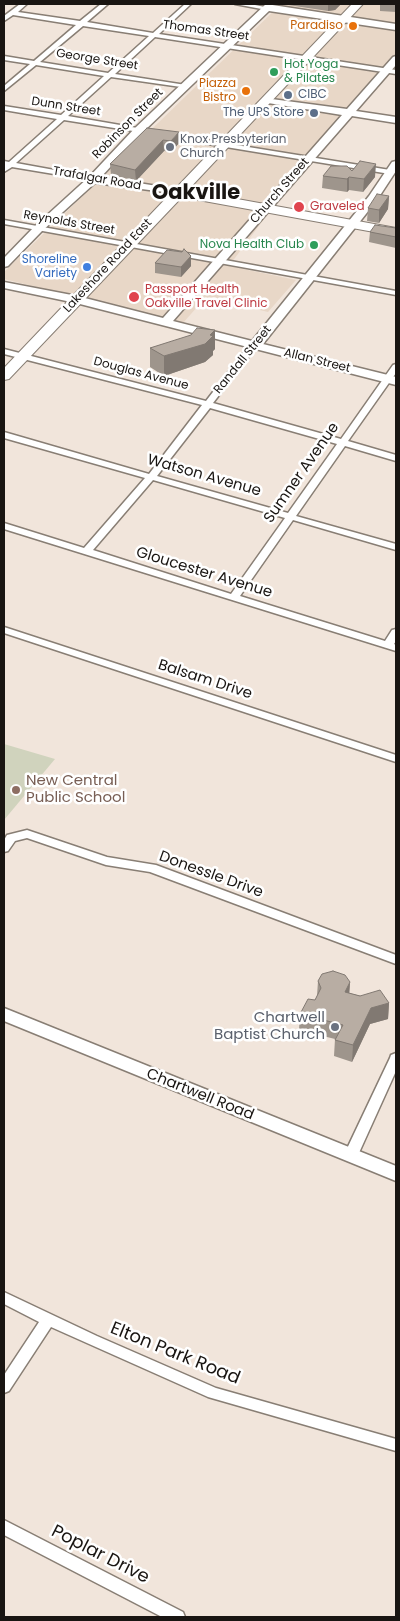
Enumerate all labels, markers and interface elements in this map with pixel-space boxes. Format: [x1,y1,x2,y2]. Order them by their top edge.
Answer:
street label: Thomas Street [162,18,250,44]
place label: Paradiso [290,19,343,33]
marker: Paradiso [347,20,359,32]
street label: George Street [55,46,139,74]
place label: Hot Yoga & Pilates [284,58,338,86]
marker: Hot Yoga & Pilates [268,66,280,78]
place label: Piazza Bistro [199,77,236,105]
marker: Piazza Bistro [240,85,252,97]
street label: Robinson Street [90,86,166,162]
place label: CIBC [298,88,327,102]
marker: CIBC [282,89,294,101]
street label: Dunn Street [30,94,102,120]
place label: The UPS Store [223,106,304,120]
marker: The UPS Store [308,107,320,119]
place label: Knox Presbyterian Church [180,133,287,161]
marker: Knox Presbyterian Church [164,141,176,153]
street label: Church Street [248,155,312,227]
street label: Trafalgar Road [52,164,142,194]
district label: Oakville [152,181,240,207]
marker: Graveled [292,200,306,214]
place label: Graveled [310,200,365,214]
street label: Reynolds Street [22,208,116,238]
street label: Lakeshore Road East [61,216,155,316]
place label: Nova Health Club [200,238,304,252]
marker: Nova Health Club [308,239,320,251]
place label: Shoreline Variety [22,253,77,281]
marker: Shoreline Variety [81,261,93,273]
place label: Passport Health Oakville Travel Clinic [145,283,267,311]
marker: Passport Health Oakville Travel Clinic [127,290,141,304]
street label: Randall Street [211,323,275,397]
street label: Allan Street [282,346,352,376]
street label: Douglas Avenue [92,354,190,394]
street label: Sumner Avenue [261,419,343,527]
street label: Watson Avenue [145,451,263,501]
street label: Gloucester Avenue [134,544,274,602]
street label: Balsam Drive [156,656,254,704]
place label: New Central Public School [26,772,125,807]
marker: New Central Public School [10,784,22,796]
street label: Donessle Drive [157,848,265,902]
place label: Chartwell Baptist Church [214,1009,325,1044]
marker: Chartwell Baptist Church [329,1021,341,1033]
street label: Chartwell Road [144,1065,256,1125]
street label: Elton Park Road [107,1318,243,1390]
street label: Poplar Drive [47,1521,153,1589]

